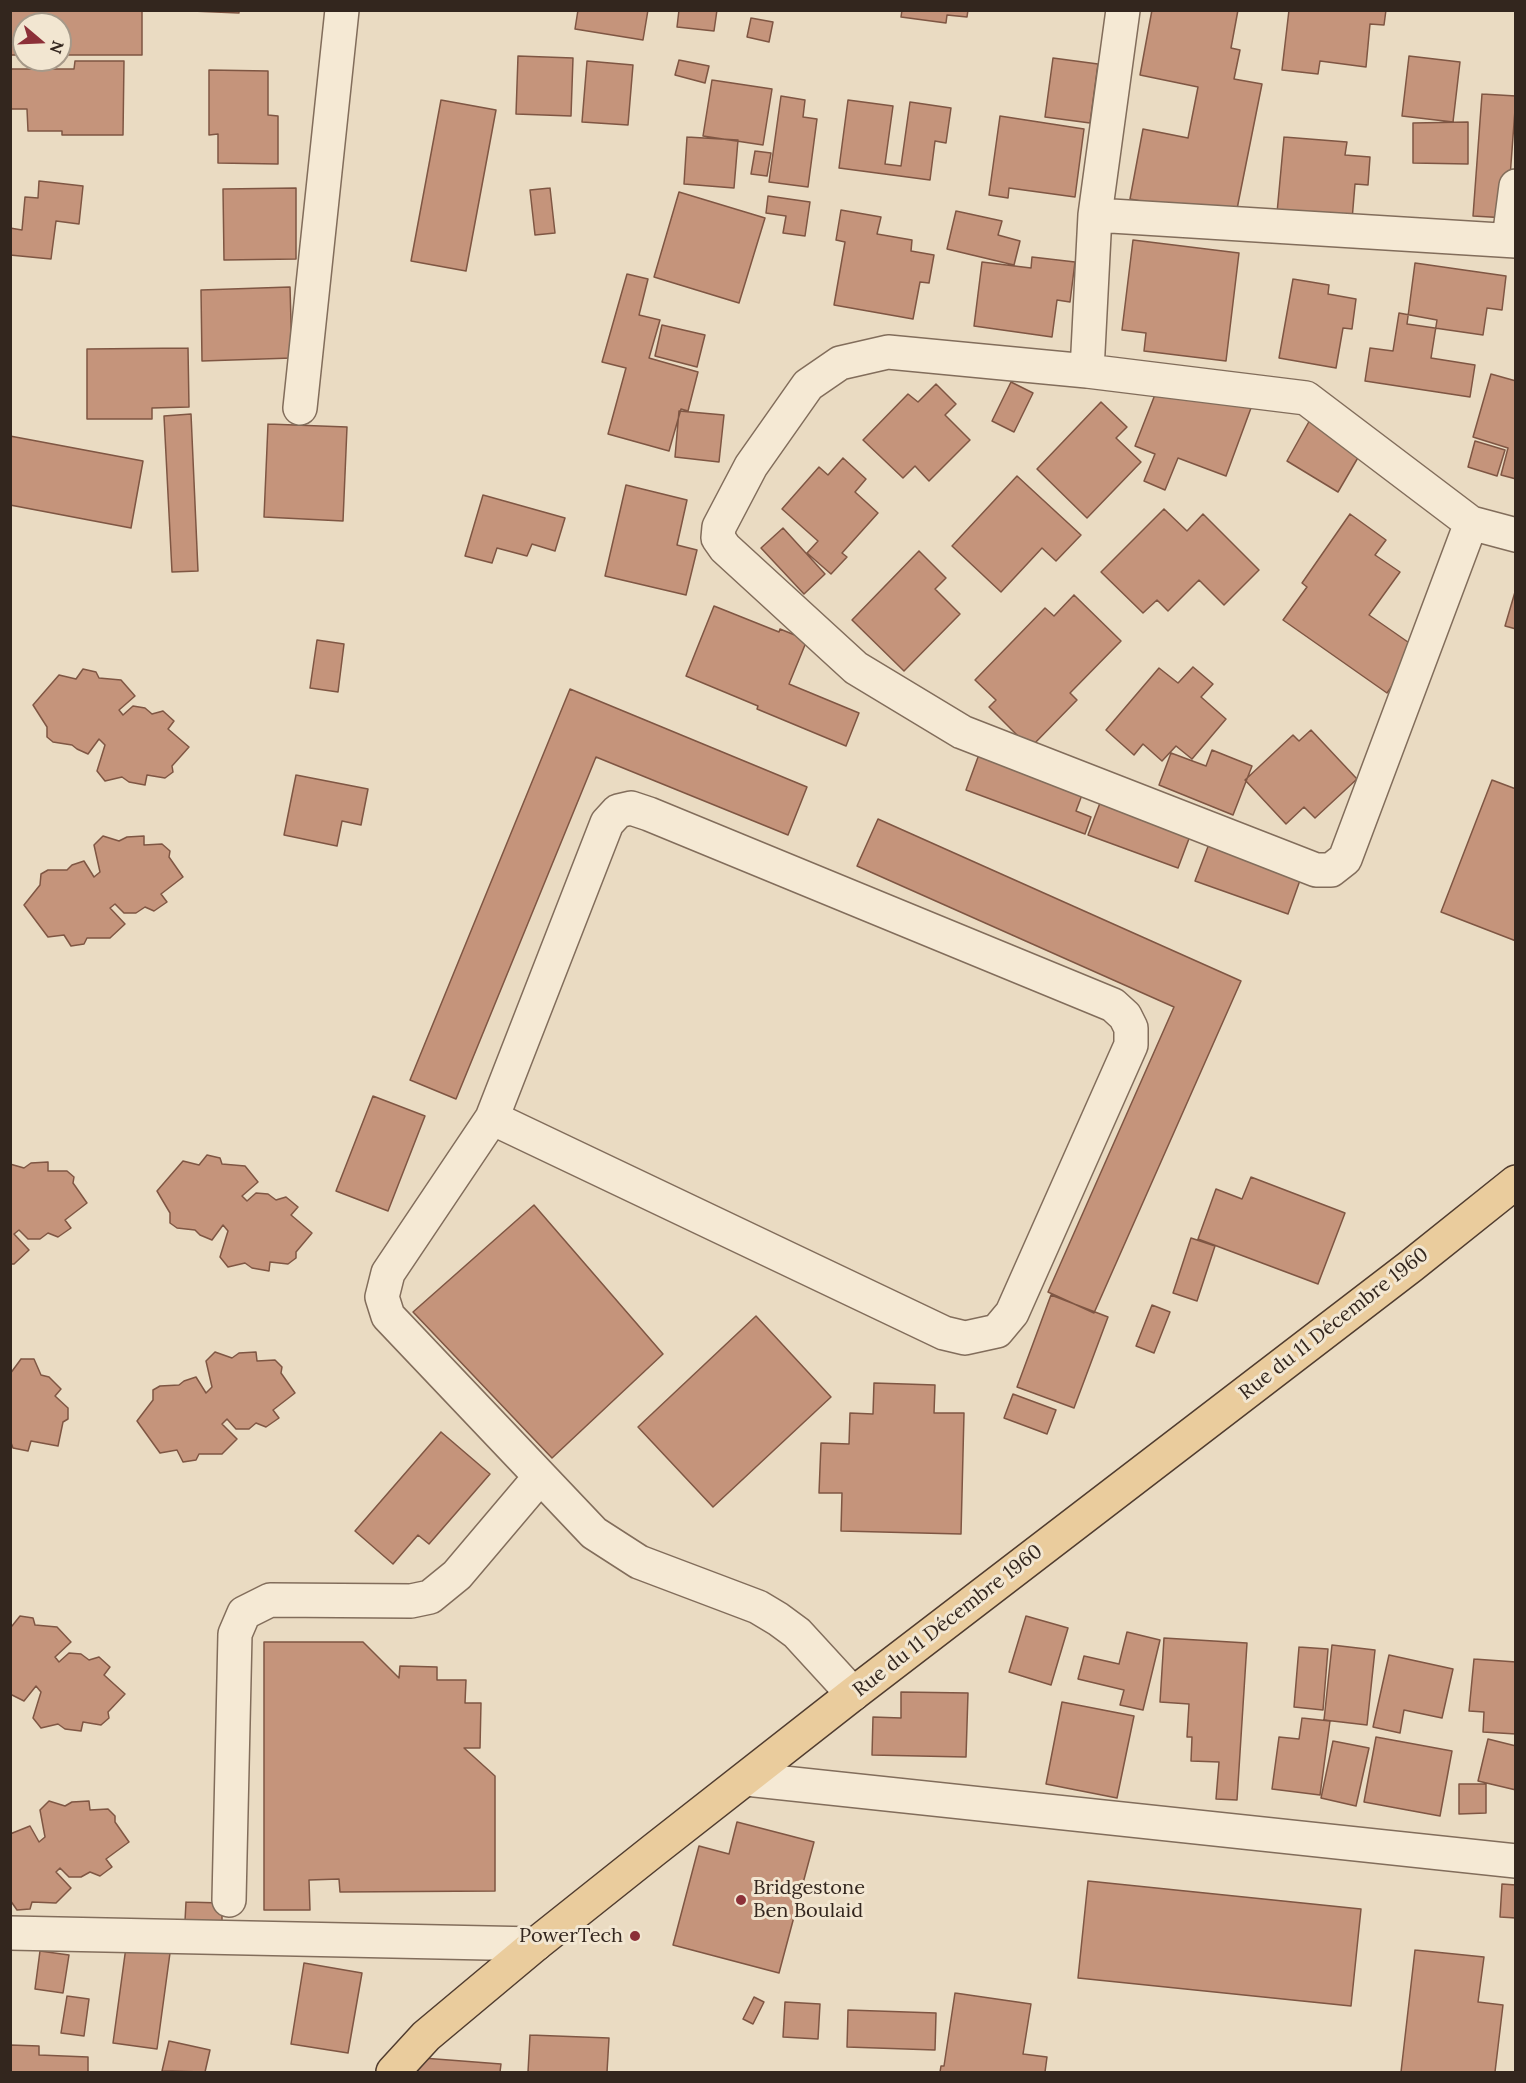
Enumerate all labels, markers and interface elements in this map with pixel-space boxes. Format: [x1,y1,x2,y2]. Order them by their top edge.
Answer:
north arrow [12,12,72,72]
text: N [46,38,69,56]
street label: Rue du 11 Décembre 1960 [1235,1243,1433,1405]
street label: Rue du 11 Décembre 1960 [849,1540,1047,1702]
place label: Bridgestone Ben Boulaid [753,1876,865,1923]
marker: Bridgestone Ben Boulaid [734,1893,748,1907]
place label: PowerTech [519,1924,623,1948]
marker: PowerTech [628,1929,642,1943]

